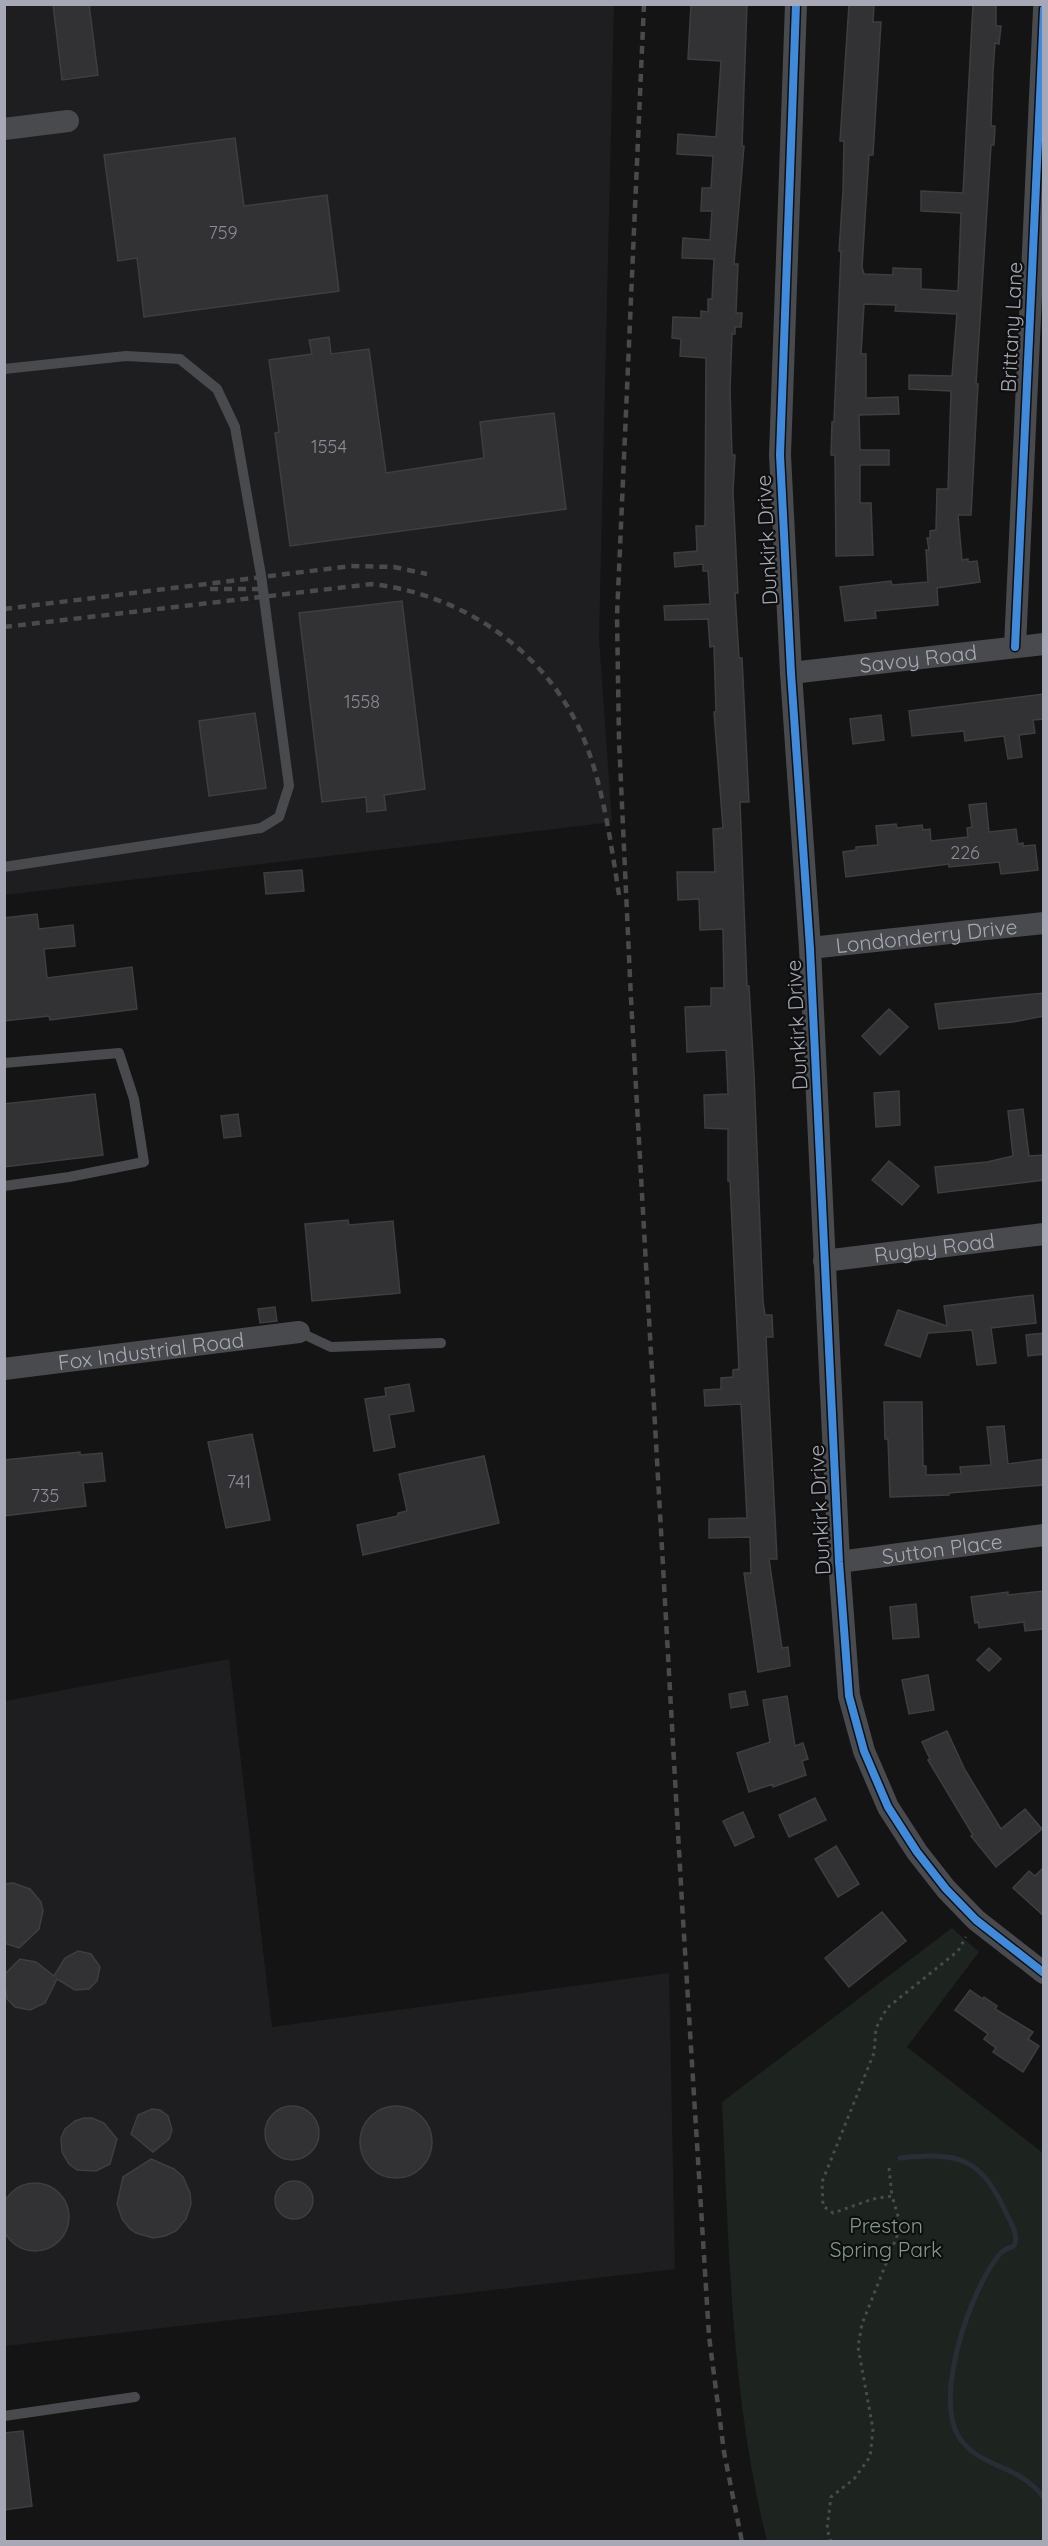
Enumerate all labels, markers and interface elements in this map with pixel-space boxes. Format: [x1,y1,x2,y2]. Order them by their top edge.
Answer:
house number: 759 [208,221,238,244]
street label: Brittany Lane [995,261,1027,393]
house number: 1554 [311,435,347,458]
street label: Dunkirk Drive [750,474,782,606]
street label: Savoy Road [858,639,978,678]
house number: 1558 [344,690,380,713]
house number: 226 [950,841,980,864]
street label: Londonderry Drive [834,913,1019,958]
street label: Dunkirk Drive [780,959,812,1091]
street label: Rugby Road [872,1227,996,1268]
street label: Fox Industrial Road [56,1326,245,1375]
street label: Dunkirk Drive [803,1444,835,1576]
house number: 741 [227,1470,251,1493]
house number: 735 [31,1484,59,1507]
street label: Sutton Place [880,1528,1004,1569]
park label: Preston Spring Park [830,2212,942,2262]

